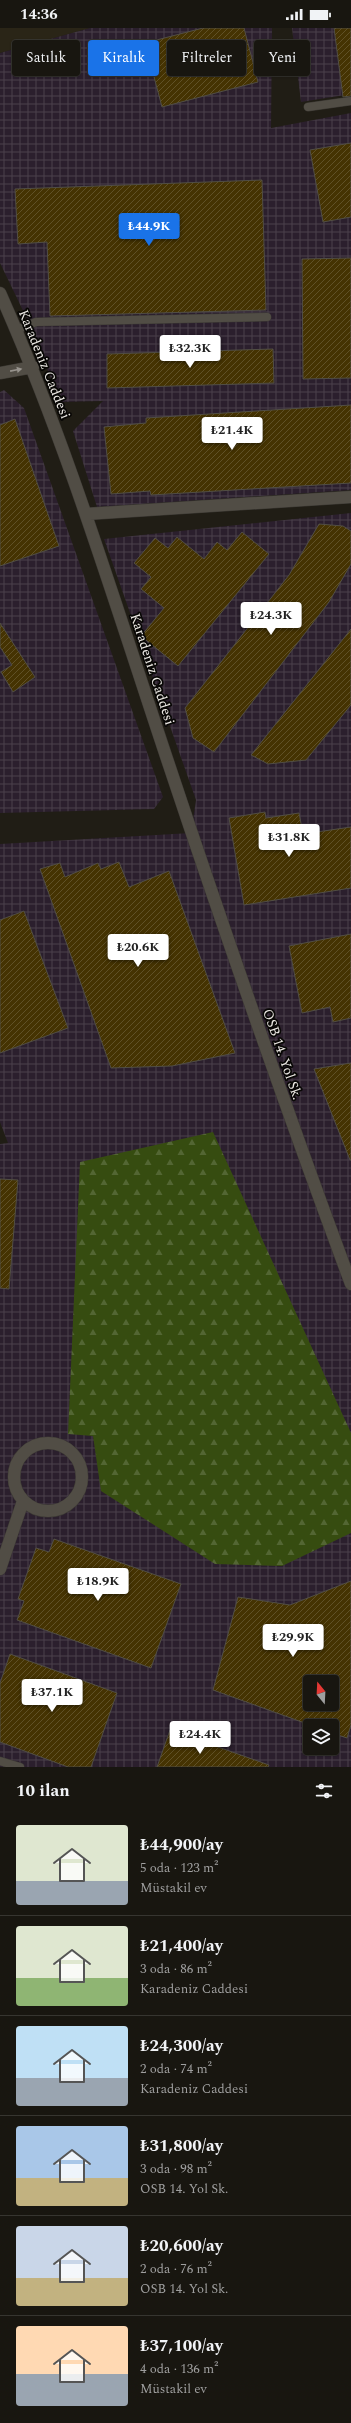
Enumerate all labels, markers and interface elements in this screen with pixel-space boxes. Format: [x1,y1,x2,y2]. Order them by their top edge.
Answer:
text: 14:36 [20,3,58,26]
chip: Satılık [12,40,80,76]
chip: Kiralık [88,40,159,76]
chip: Filtreler [167,40,246,76]
chip: Yeni [254,40,310,76]
pin: ₺44.9K [116,213,182,247]
text: ₺44.9K [128,216,170,236]
street label: Karadeniz Caddesi [13,306,76,422]
pin: ₺32.3K [157,335,223,369]
text: ₺32.3K [169,338,211,358]
one-way arrow [10,367,22,373]
pin: ₺21.4K [199,417,265,451]
text: ₺21.4K [211,420,253,440]
pin: ₺24.3K [238,602,304,636]
text: ₺24.3K [250,605,292,625]
street label: Karadeniz Caddesi [125,611,180,728]
pin: ₺31.8K [256,824,322,858]
text: ₺31.8K [268,827,310,847]
pin: ₺20.6K [105,934,171,968]
text: ₺20.6K [117,937,159,957]
street label: OSB 14. Yol Sk. [257,1006,308,1103]
pin: ₺18.9K [65,1568,131,1602]
text: ₺18.9K [77,1571,119,1591]
pin: ₺29.9K [260,1624,326,1658]
text: ₺29.9K [272,1627,314,1647]
north arrow [303,1675,339,1711]
map controls [303,1675,339,1755]
pin: ₺37.1K [19,1679,85,1713]
text: ₺37.1K [31,1682,73,1702]
button: layers [303,1719,339,1755]
pin: ₺24.4K [167,1721,233,1755]
text: ₺24.4K [179,1724,221,1744]
text: 10 ilan [16,1778,70,1804]
icon: filters [313,1780,335,1802]
text: ₺44,900/ay [140,1832,223,1858]
icon: home [48,1841,96,1889]
text: 5 oda · 123 m² [140,1858,218,1878]
text: Müstakil ev [140,1878,207,1898]
text: ₺21,400/ay [140,1933,223,1959]
icon: home [48,1942,96,1990]
text: 3 oda · 86 m² [140,1959,212,1979]
text: Karadeniz Caddesi [140,1979,248,1999]
text: ₺24,300/ay [140,2033,223,2059]
icon: home [48,2042,96,2090]
text: 2 oda · 74 m² [140,2059,212,2079]
text: Karadeniz Caddesi [140,2079,248,2099]
text: ₺31,800/ay [140,2133,223,2159]
icon: home [48,2142,96,2190]
text: 3 oda · 98 m² [140,2159,212,2179]
text: OSB 14. Yol Sk. [140,2179,228,2199]
text: ₺20,600/ay [140,2233,223,2259]
icon: home [48,2242,96,2290]
text: 2 oda · 76 m² [140,2259,212,2279]
text: OSB 14. Yol Sk. [140,2279,228,2299]
text: ₺37,100/ay [140,2333,223,2359]
icon: home [48,2342,96,2390]
text: 4 oda · 136 m² [140,2359,218,2379]
text: Müstakil ev [140,2379,207,2399]

